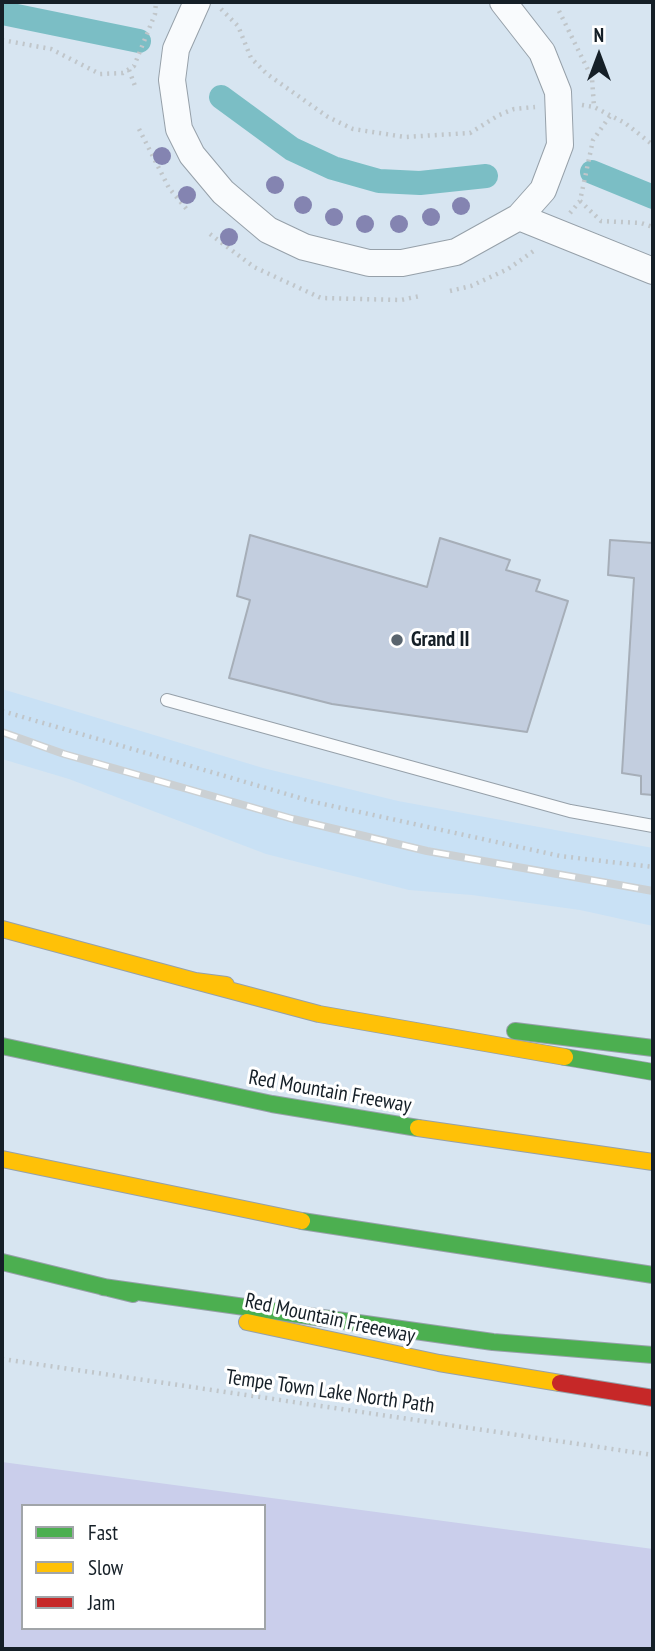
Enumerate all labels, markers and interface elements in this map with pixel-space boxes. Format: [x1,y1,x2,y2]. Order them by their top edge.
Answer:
north arrow [564,21,634,91]
text: N [594,23,604,47]
place label: Grand II [411,627,469,653]
marker: Grand II [389,632,405,648]
street label: Red Mountain Freeway [247,1065,413,1119]
street label: Red Mountain Freeeway [243,1289,417,1349]
street label: Tempe Town Lake North Path [224,1365,436,1419]
legend [21,1504,266,1630]
text: Fast [88,1519,118,1546]
text: Slow [88,1554,123,1581]
text: Jam [88,1589,115,1616]

